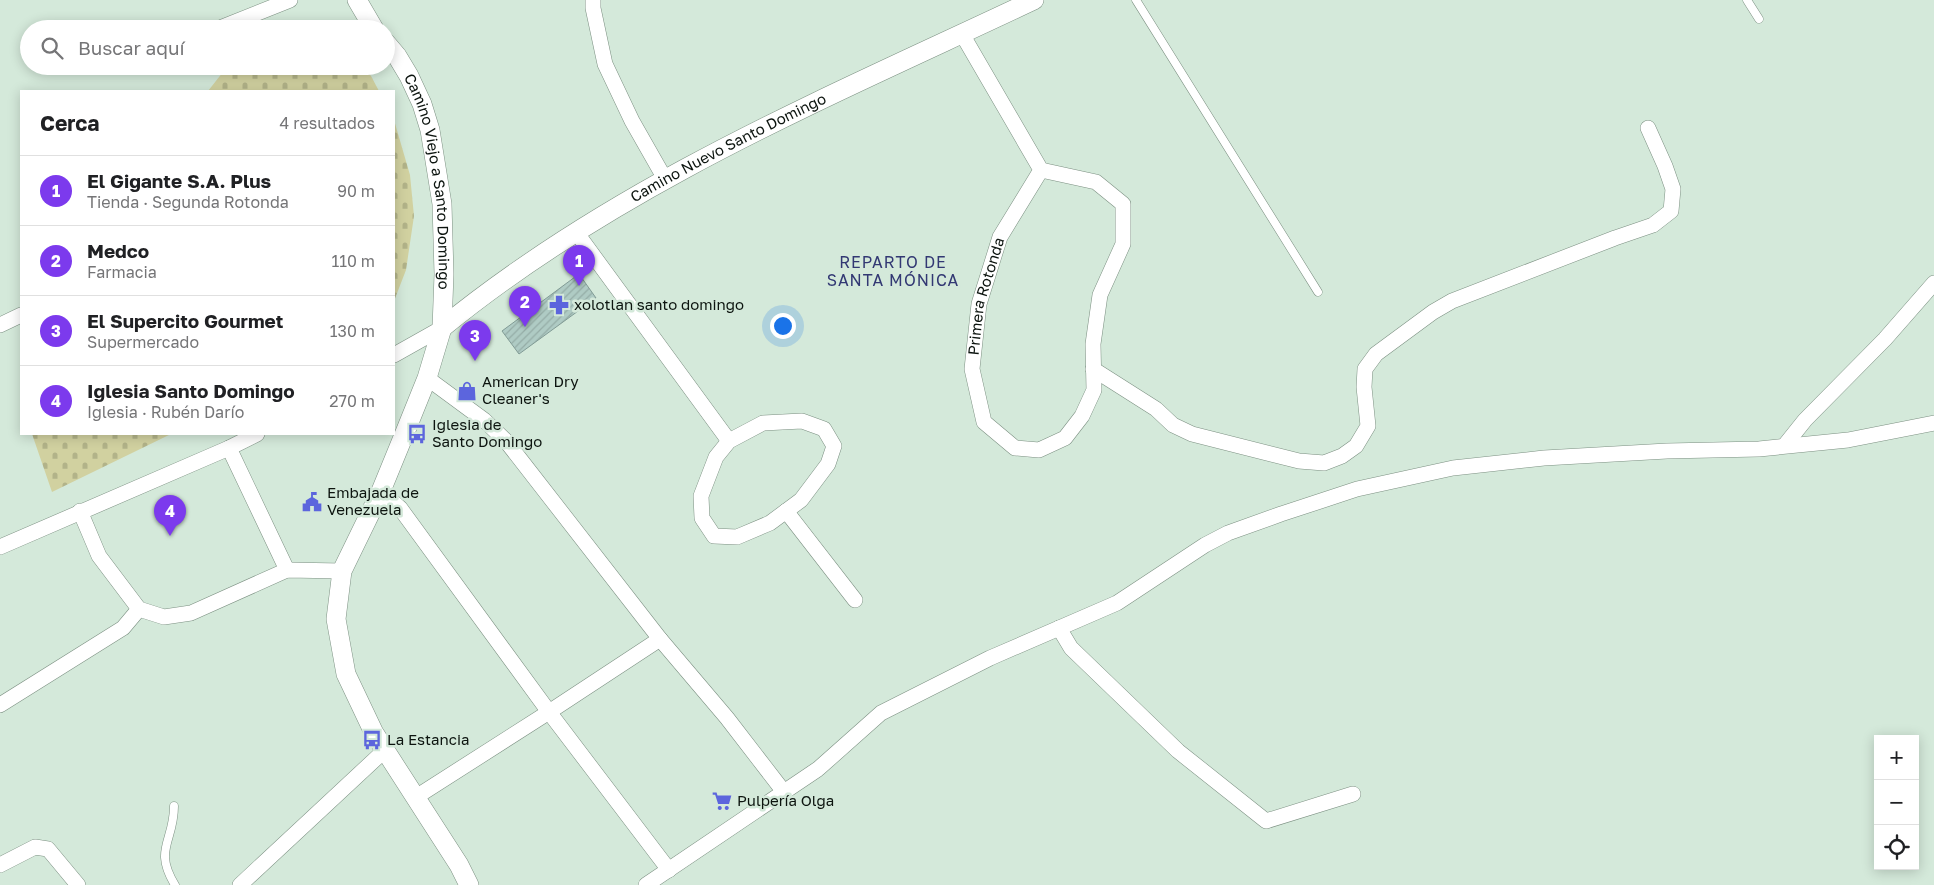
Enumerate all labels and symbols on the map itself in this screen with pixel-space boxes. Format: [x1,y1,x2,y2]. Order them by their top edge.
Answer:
street label: Camino Viejo a Santo Domingo [401,70,454,290]
street label: Camino Nuevo Santo Domingo [627,89,829,205]
street label: Primera Rotonda [964,235,1007,356]
pin: 1 [563,245,595,286]
district label: REPARTO DE SANTA MÓNICA [827,252,959,290]
pin: 2 [509,286,541,327]
pharmacy icon: xolotlan santo domingo [548,294,570,316]
place label: xolotlan santo domingo [574,295,744,313]
your location [770,313,796,339]
pin: 3 [459,320,491,361]
place label: American Dry Cleaner's [482,372,579,407]
shop icon: American Dry Cleaner's [456,380,478,402]
place label: Iglesia de Santo Domingo [432,415,542,450]
bus stop icon: Iglesia de Santo Domingo [406,423,428,445]
place label: Embajada de Venezuela [327,483,419,518]
public building icon: Embajada de Venezuela [301,491,323,513]
pin: 4 [154,495,186,536]
bus stop icon: La Estancia [361,729,383,751]
place label: La Estancia [387,730,469,748]
supermarket icon: Pulpería Olga [711,790,733,812]
place label: Pulpería Olga [737,791,834,809]

